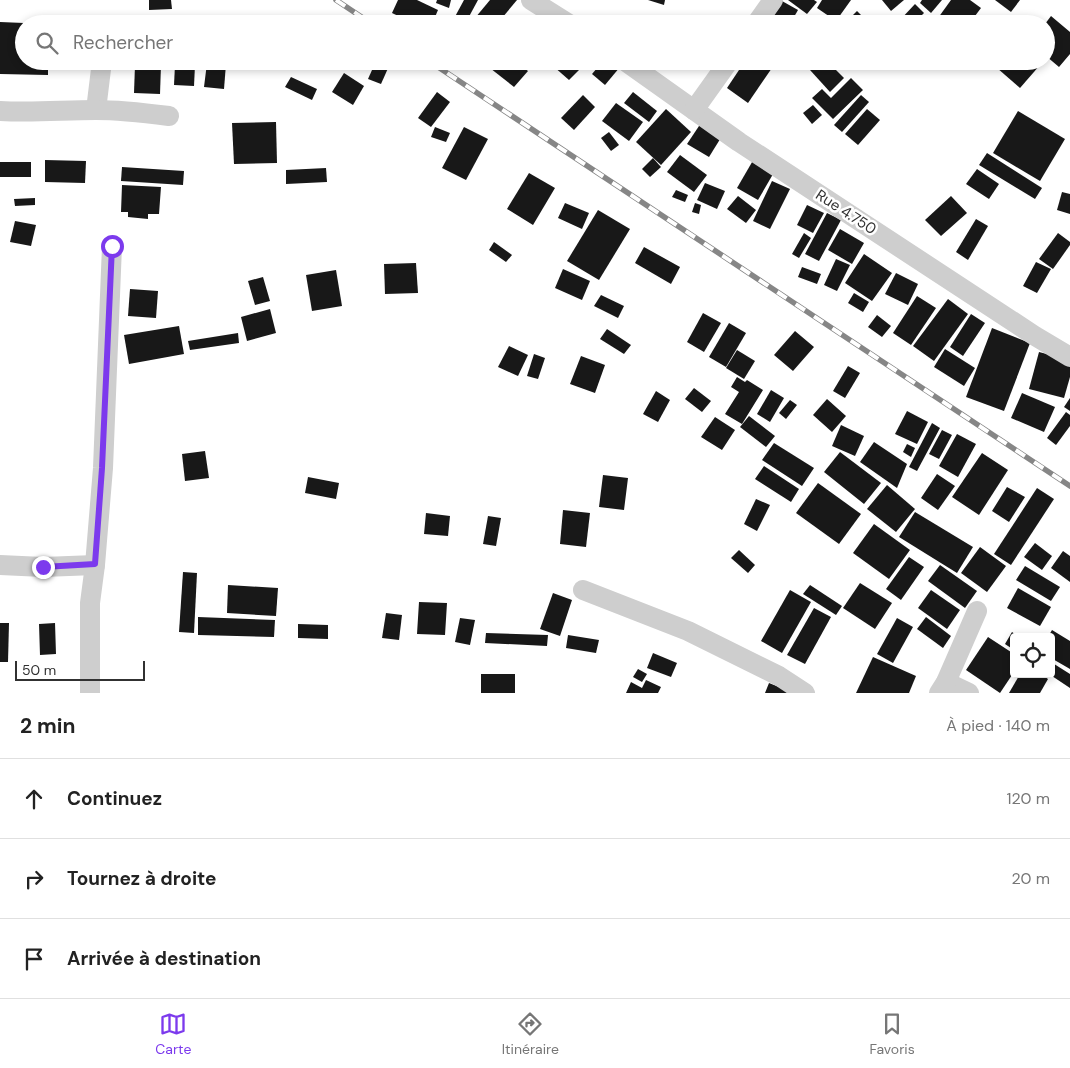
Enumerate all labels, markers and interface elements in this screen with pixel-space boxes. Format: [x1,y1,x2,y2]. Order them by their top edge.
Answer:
search box [15,15,1055,70]
icon: search [33,29,61,57]
text: Rechercher [73,30,173,55]
street label: Rue 4.750 [812,185,880,239]
route start [101,235,124,258]
route end [32,556,55,579]
map controls [1010,633,1055,678]
button: locate [1010,633,1055,678]
scale bar [15,658,145,681]
text: 50 m [22,661,56,679]
text: 2 min [20,712,76,740]
text: À pied · 140 m [946,715,1050,736]
icon: ahead [20,785,48,813]
text: Continuez [67,786,162,811]
text: 120 m [1006,788,1050,809]
icon: right [20,865,48,893]
text: Tournez à droite [67,866,217,891]
text: 20 m [1011,868,1050,889]
icon: arrive [20,945,48,973]
text: Arrivée à destination [67,946,261,971]
tab: Carte [155,1010,191,1058]
tab: Itinéraire [502,1010,559,1058]
tab: Favoris [869,1010,915,1058]

